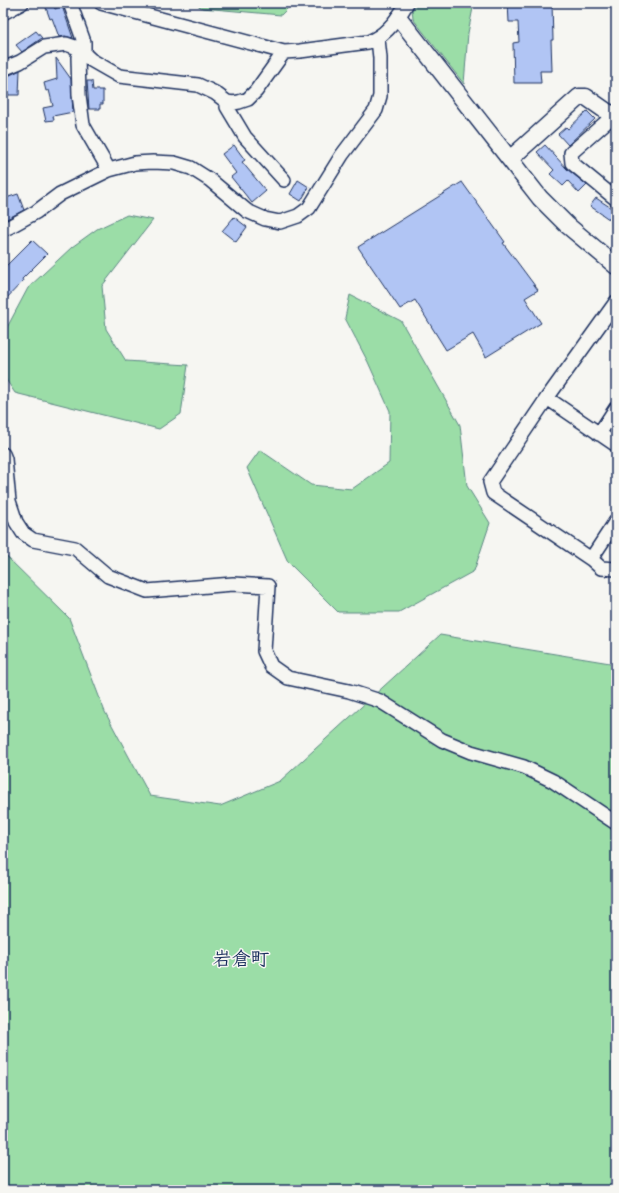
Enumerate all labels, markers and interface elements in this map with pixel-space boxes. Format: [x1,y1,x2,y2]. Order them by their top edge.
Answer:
district label: 岩倉町 [212,947,270,971]

